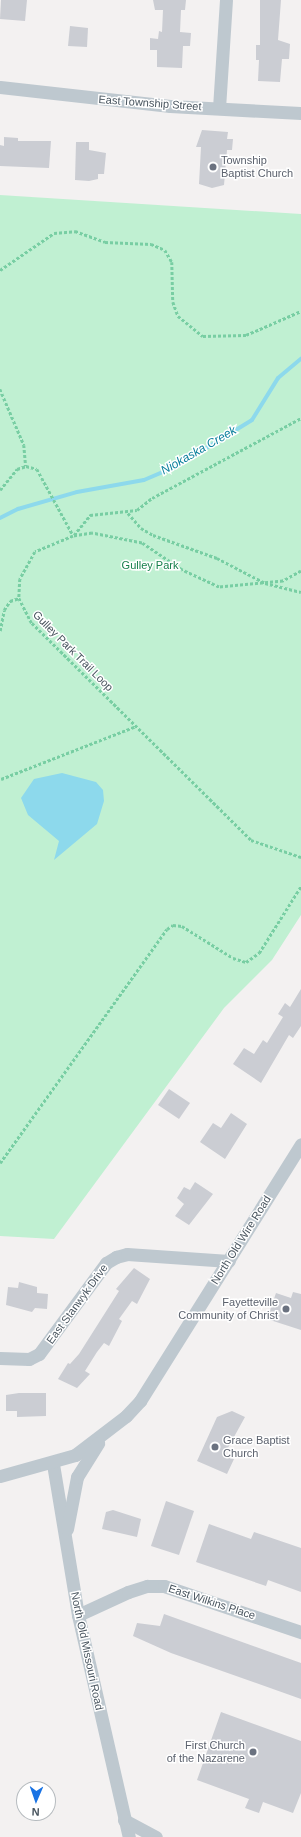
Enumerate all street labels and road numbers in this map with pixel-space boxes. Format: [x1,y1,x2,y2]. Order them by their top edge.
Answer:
street label: East Township Street [98,93,202,113]
street label: Gulley Park Trail Loop [30,608,116,694]
street label: North Old Wire Road [208,1193,274,1287]
street label: East Stanwyk Drive [44,1262,110,1346]
street label: East Wilkins Place [167,1582,257,1622]
street label: North Old Missouri Road [68,1591,106,1711]

